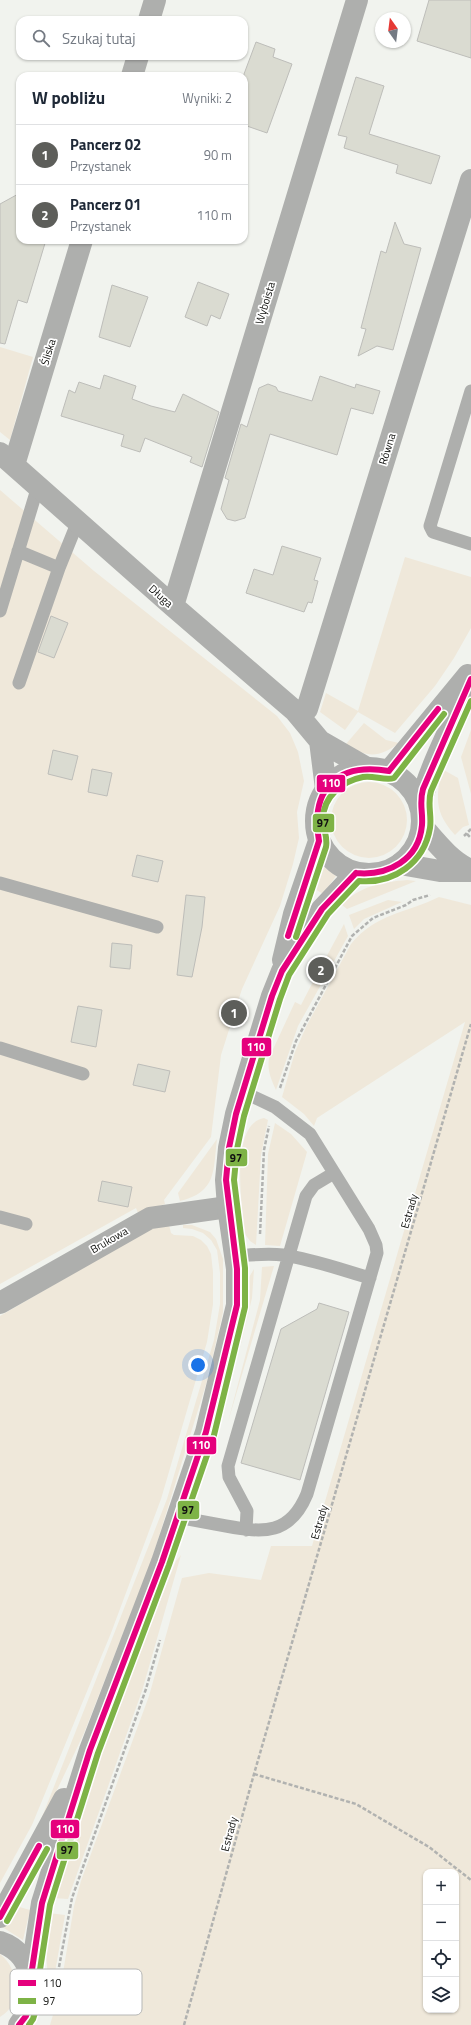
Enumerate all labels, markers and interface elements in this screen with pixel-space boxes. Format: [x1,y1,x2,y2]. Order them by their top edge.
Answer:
north arrow [375,12,411,48]
search box [16,16,248,60]
icon: search [30,27,52,49]
text: Szukaj tutaj [62,27,135,50]
text: W pobliżu [32,85,105,111]
text: Wyniki: 2 [182,88,232,108]
text: Pancerz 02 [70,133,142,156]
text: 1 [41,145,49,165]
text: 90 m [204,145,232,165]
text: Przystanek [70,156,131,176]
text: Pancerz 01 [70,193,142,216]
text: 2 [41,205,49,225]
text: 110 m [196,205,232,225]
text: Przystanek [70,216,131,236]
street label: Wyboista [251,279,279,326]
street label: Śliska [36,336,60,367]
street label: Równa [375,431,400,467]
street label: Długa [145,581,177,611]
line badge: 110 [316,774,346,793]
text: 110 [322,775,340,791]
line badge: 97 [312,813,335,833]
text: 97 [317,815,329,831]
pin: 2 [308,955,334,985]
pin: 1 [221,998,247,1028]
line badge: 110 [241,1037,272,1057]
text: 110 [247,1039,265,1055]
line badge: 97 [225,1148,248,1167]
text: 97 [230,1150,242,1166]
street label: Estrady [396,1191,422,1230]
street label: Brukowa [87,1223,131,1257]
your location [188,1355,208,1375]
line badge: 110 [186,1436,217,1455]
text: 110 [192,1437,210,1453]
line badge: 97 [177,1500,200,1520]
text: 97 [182,1502,194,1518]
street label: Estrady [306,1502,332,1541]
street label: Estrady [217,1814,241,1853]
line badge: 110 [50,1819,80,1839]
text: 110 [56,1821,74,1837]
line badge: 97 [56,1841,79,1860]
text: 97 [61,1842,73,1858]
map controls [423,1869,459,2013]
button: + [423,1869,459,1905]
button: − [423,1905,459,1941]
button: locate [423,1941,459,1977]
legend [10,1969,142,2015]
text: 110 [43,1975,61,1991]
button: layers [423,1977,459,2013]
text: 97 [43,1993,55,2009]

